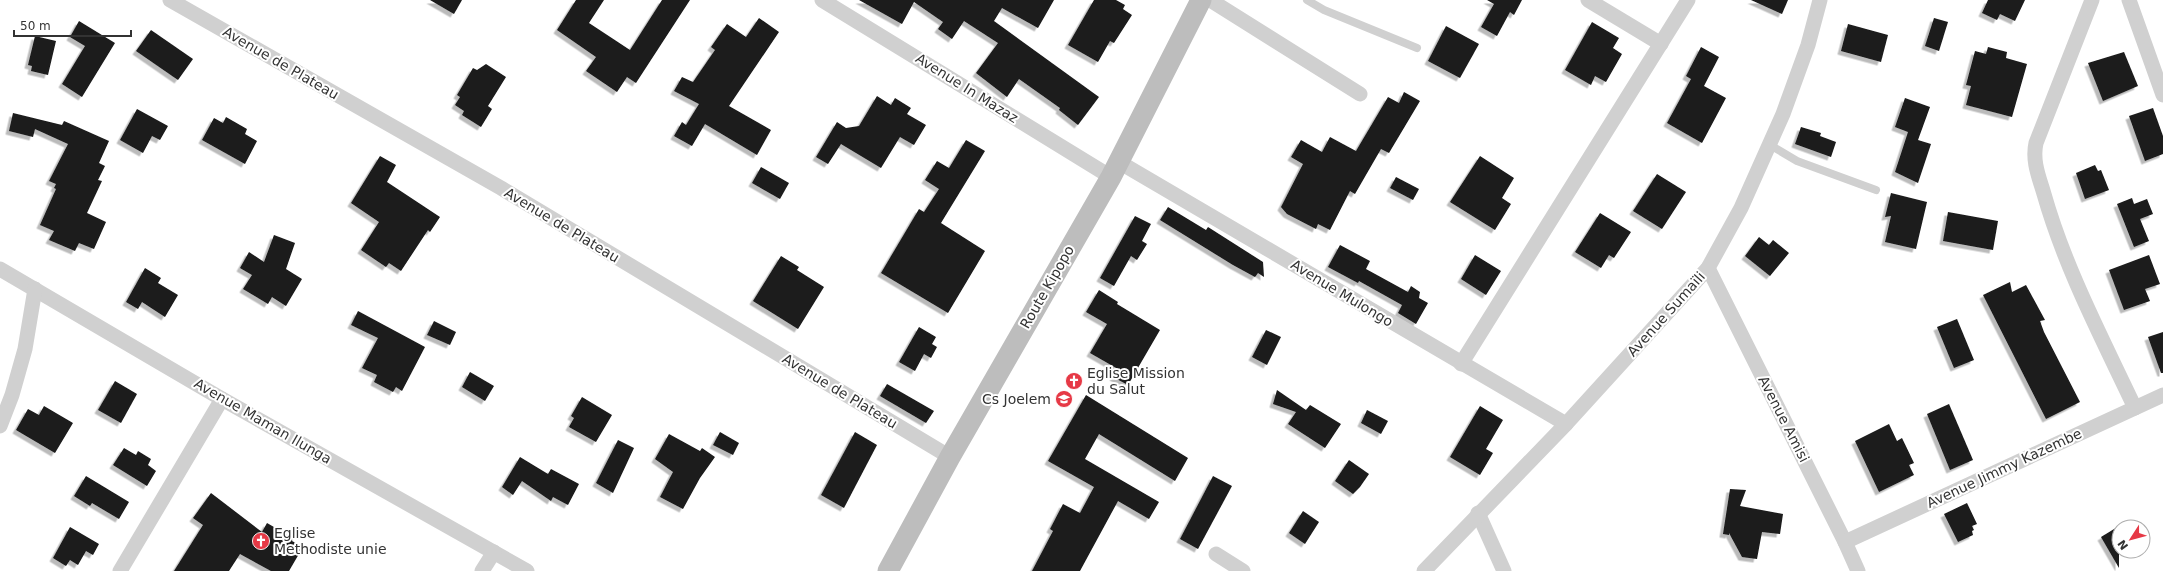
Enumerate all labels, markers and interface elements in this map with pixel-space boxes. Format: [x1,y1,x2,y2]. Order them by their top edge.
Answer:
scale bar [14,12,131,38]
text: 50 m [20,19,51,33]
street label: Avenue de Plateau [220,23,342,103]
street label: Avenue In Mazaz [913,50,1021,126]
street label: Avenue de Plateau [502,184,622,266]
street label: Route Kipopo [1017,243,1077,331]
street label: Avenue Mulongo [1288,256,1396,330]
street label: Avenue Sumaïli [1624,268,1708,360]
street label: Avenue de Plateau [780,350,900,432]
place label: Eglise Mission du Salut [1087,365,1185,397]
church icon: Eglise Mission du Salut [1064,371,1084,391]
street label: Avenue Amisi [1755,373,1813,465]
street label: Avenue Maman Ilunga [191,375,335,467]
school or university icon: Cs Joelem [1054,389,1074,409]
place label: Cs Joelem [982,391,1051,407]
street label: Avenue Jimmy Kazembe [1924,425,2084,511]
north arrow [2111,519,2151,559]
place label: Eglise Methodiste unie [274,525,387,557]
church icon: Eglise Methodiste unie [251,531,271,551]
text: N [2115,537,2131,552]

